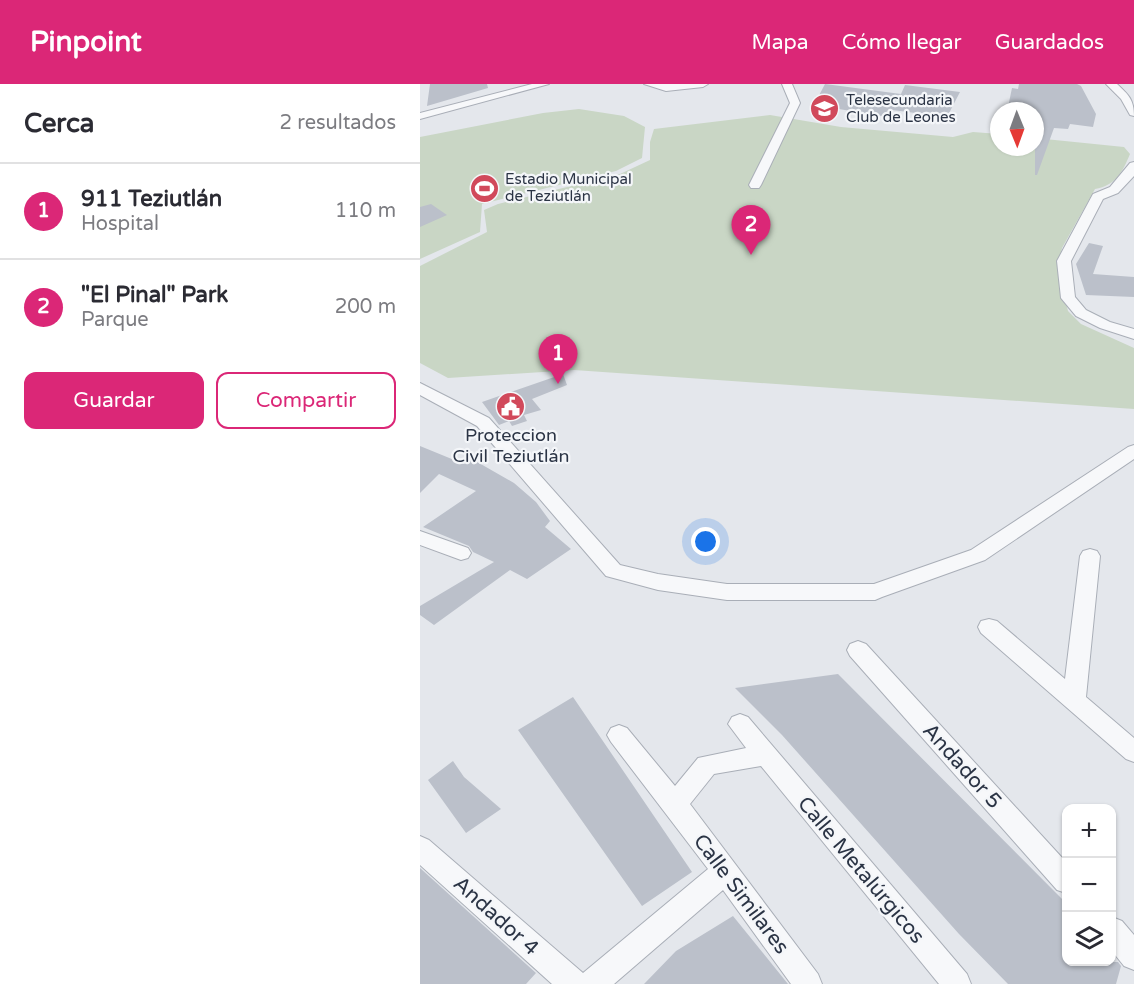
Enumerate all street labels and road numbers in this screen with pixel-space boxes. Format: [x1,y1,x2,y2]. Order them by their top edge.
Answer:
street label: Andador 5 [917,718,1007,814]
street label: Calle Metalúrgicos [792,791,930,949]
street label: Calle Similares [688,829,794,959]
street label: Andador 4 [448,871,544,961]

